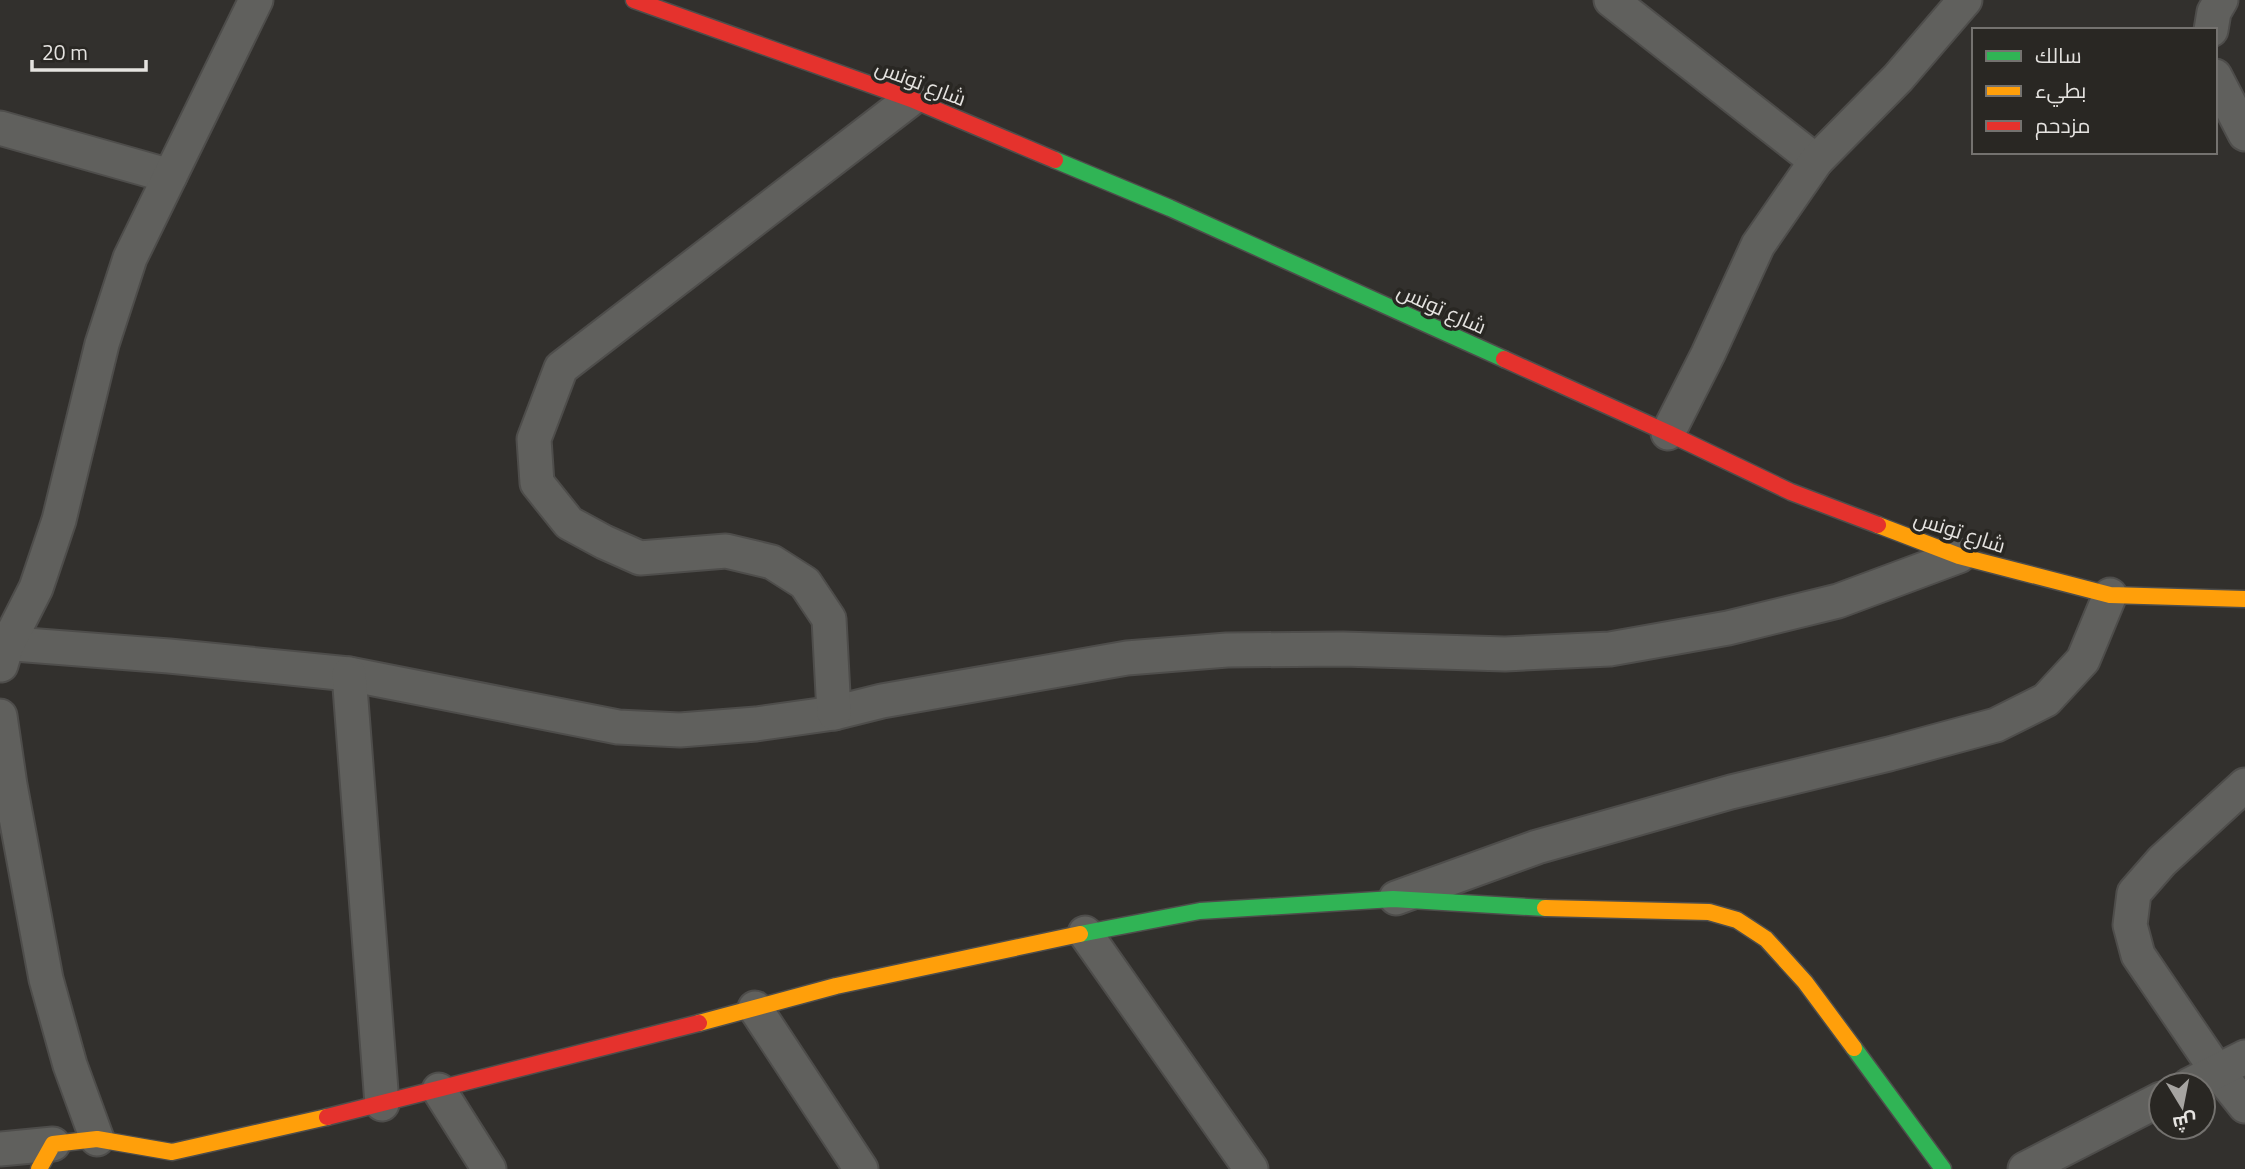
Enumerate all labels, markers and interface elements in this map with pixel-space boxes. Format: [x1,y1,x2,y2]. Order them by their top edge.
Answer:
scale bar [32,28,145,72]
legend [1972,28,2217,154]
text: 20 m [42,36,88,68]
text: سالك [2035,39,2082,71]
street label: شارع تونس [871,50,971,114]
text: بطيء [2035,74,2086,107]
text: مزدحم [2035,109,2090,141]
street label: شارع تونس [1392,274,1492,342]
street label: شارع تونس [1910,501,2010,561]
north arrow [2147,1071,2217,1141]
text: ش [2171,1107,2200,1140]

